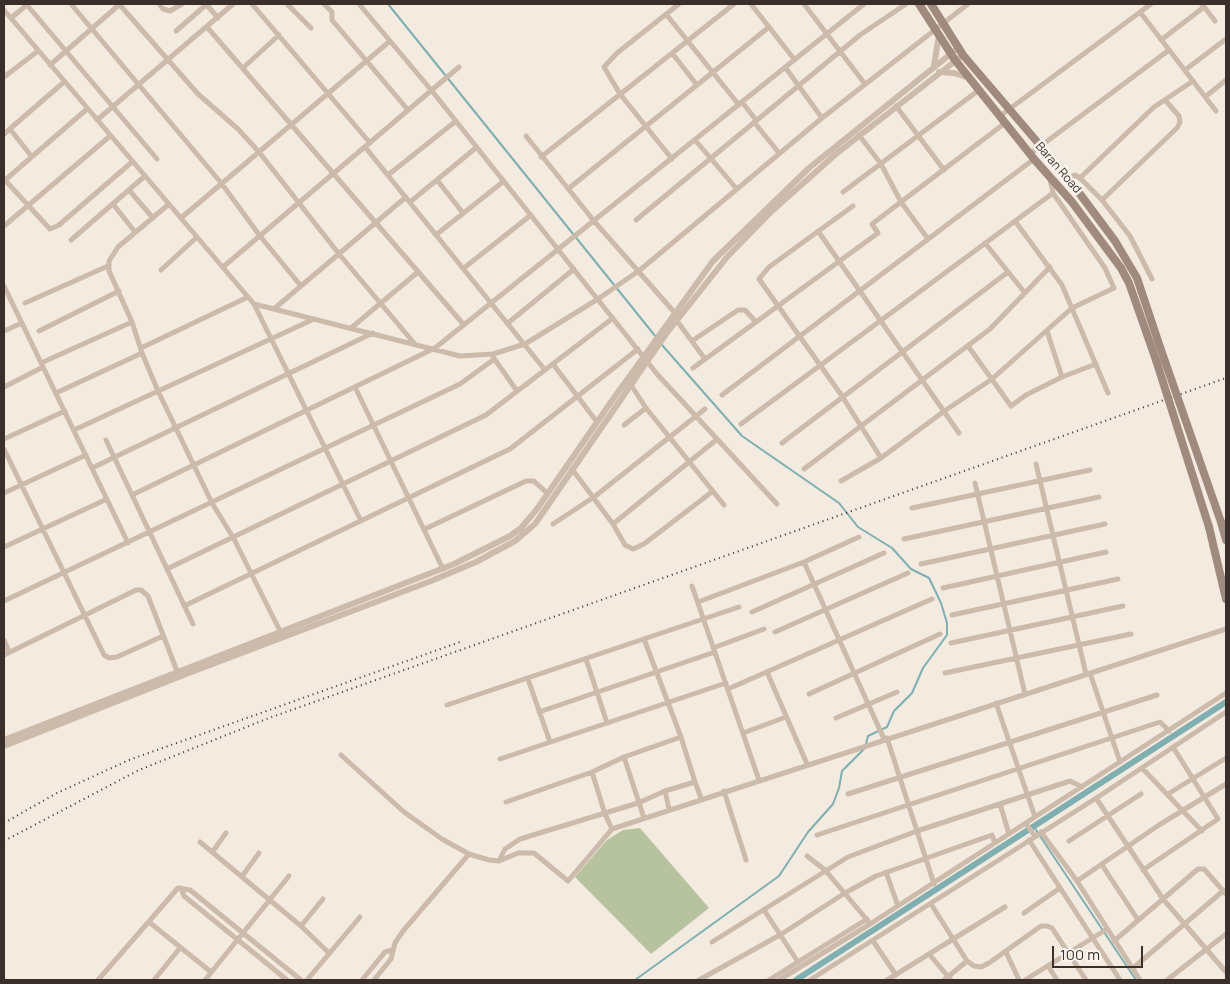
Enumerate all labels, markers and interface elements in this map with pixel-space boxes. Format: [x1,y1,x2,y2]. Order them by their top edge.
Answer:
street label: Baran Road [1032,140,1084,196]
scale bar [1055,936,1146,968]
text: 100 m [1060,944,1100,965]

